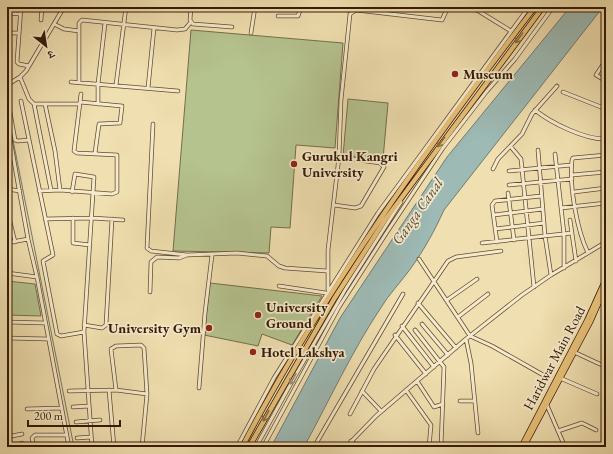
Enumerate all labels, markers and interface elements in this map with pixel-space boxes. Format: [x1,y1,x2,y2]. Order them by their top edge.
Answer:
north arrow [26,26,66,66]
one-way arrow [515,32,523,43]
text: उ [44,47,58,63]
place label: Museum [463,65,514,83]
marker: Museum [450,69,460,79]
one-way arrow [437,136,445,147]
place label: Gurukul Kangri University [302,147,398,181]
marker: Gurukul Kangri University [289,159,299,169]
water label: Ganga Canal [387,173,447,248]
place label: University Ground [266,298,328,332]
street label: Haridwar Main Road [519,302,589,413]
marker: University Ground [253,310,263,320]
place label: University Gym [108,319,202,337]
marker: University Gym [204,323,214,333]
place label: Hotel Lakshya [261,343,345,361]
marker: Hotel Lakshya [248,347,258,357]
one-way arrow [289,373,296,385]
scale bar [28,402,120,428]
text: 200 m [34,408,64,424]
one-way arrow [262,410,269,422]

